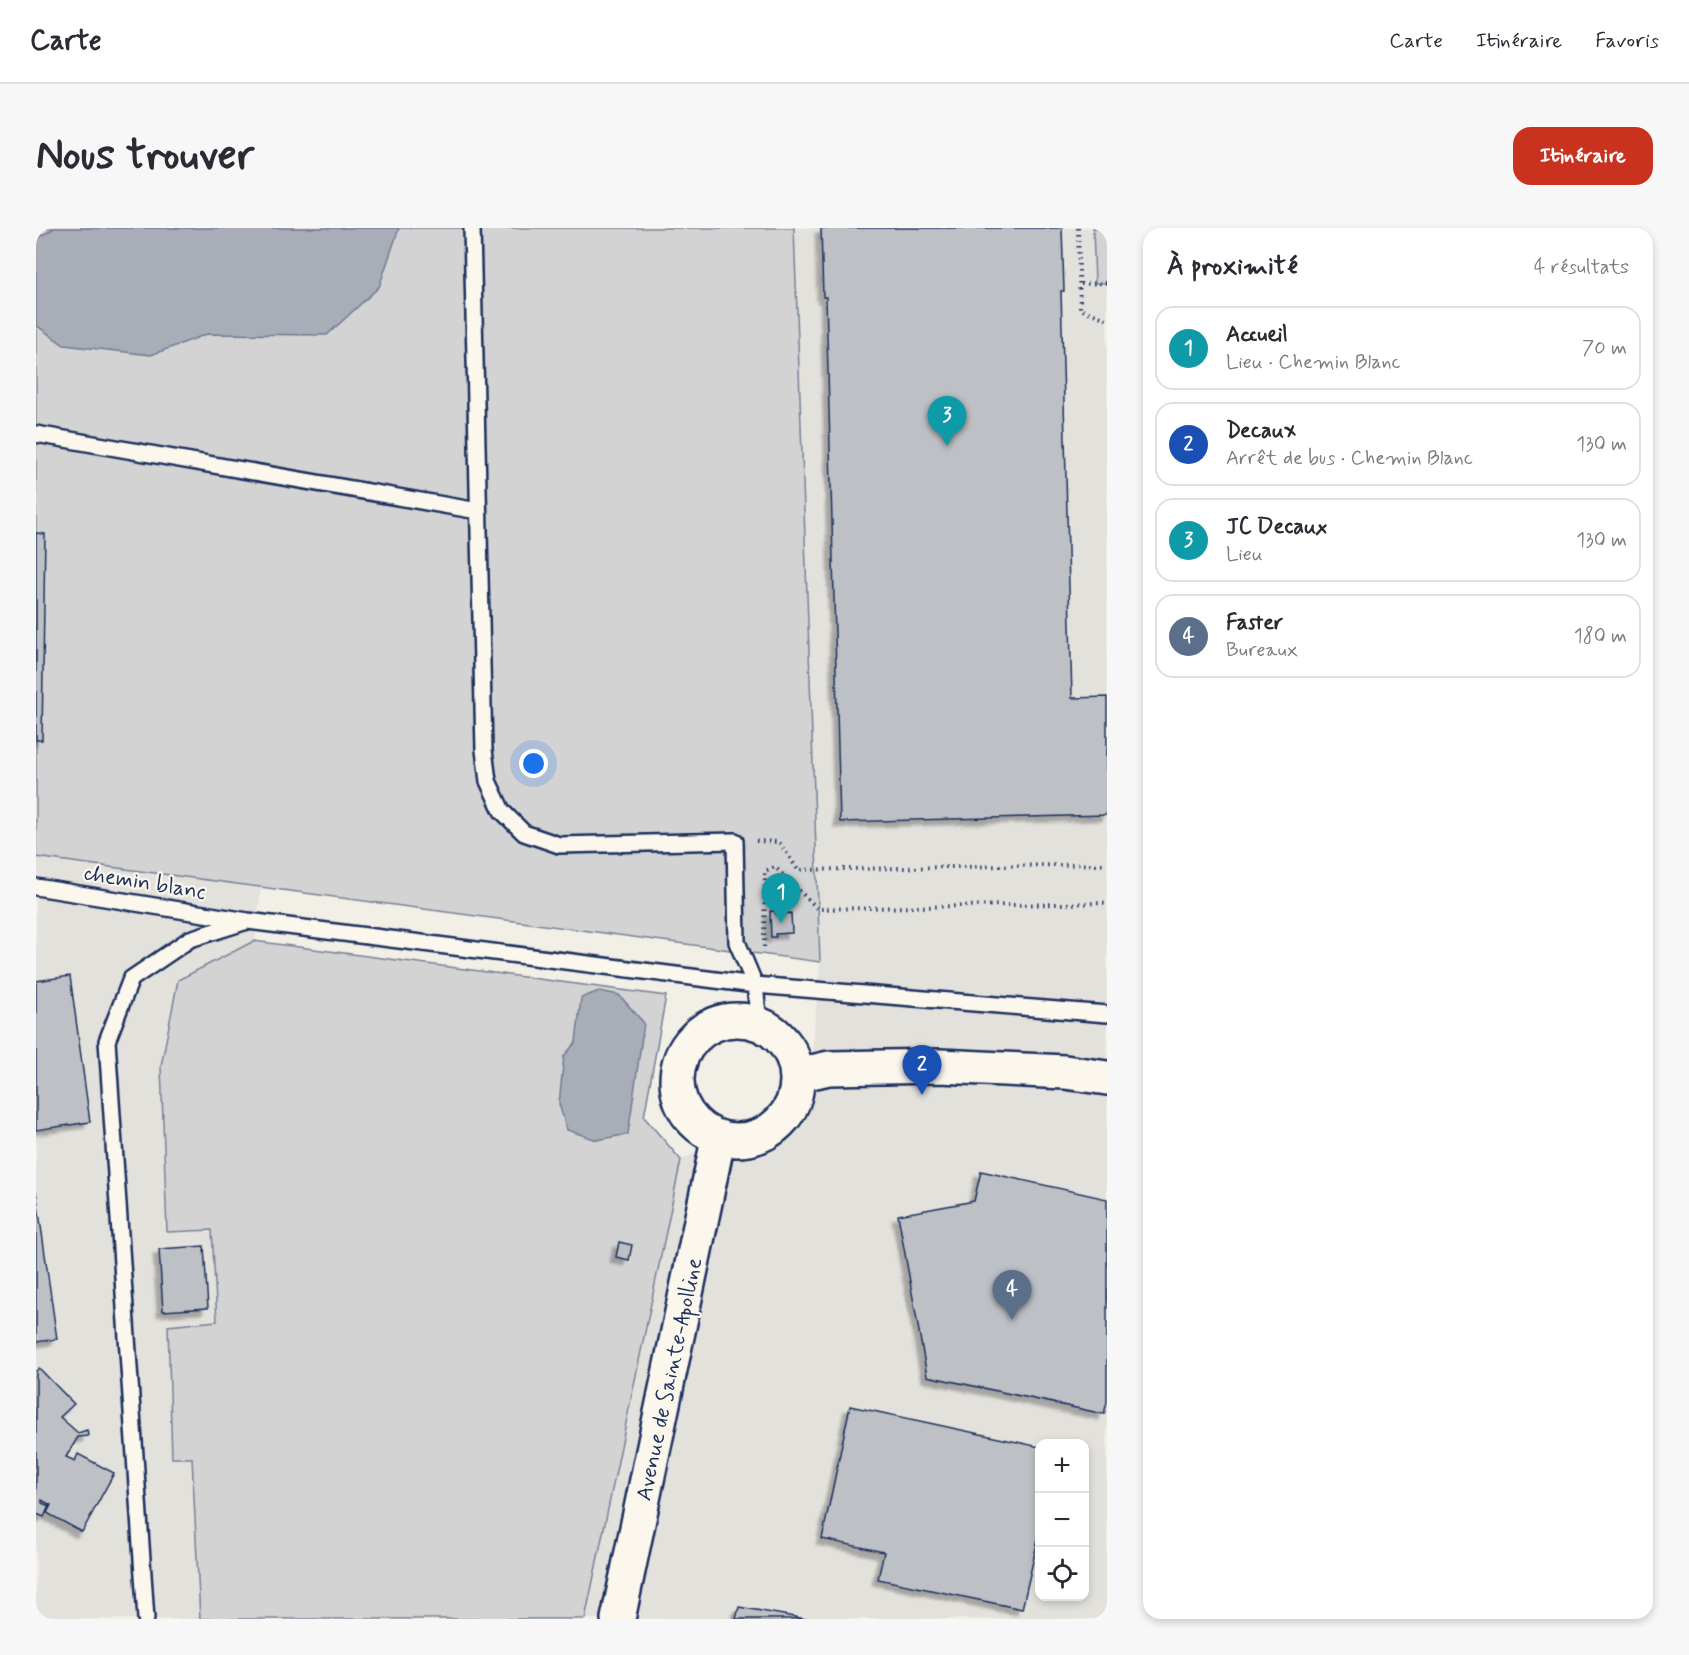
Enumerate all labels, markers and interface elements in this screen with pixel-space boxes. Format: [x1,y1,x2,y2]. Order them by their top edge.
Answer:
text: Carte [30,23,102,60]
text: Carte [1389,27,1443,55]
text: Itinéraire [1476,27,1562,55]
text: Favoris [1595,27,1659,55]
button: Itinéraire [1513,127,1653,185]
text: Nous trouver [36,129,254,184]
text: À proximité [1167,250,1298,284]
text: 4 résultats [1534,254,1629,281]
text: Accueil [1226,321,1288,349]
text: 1 [1184,335,1193,362]
text: 70 m [1582,335,1627,362]
text: Lieu · Chemin Blanc [1226,349,1401,376]
pin: 3 [928,396,966,446]
text: Decaux [1226,417,1296,445]
text: 2 [1184,431,1193,458]
text: 130 m [1576,431,1627,458]
text: Arrêt de bus · Chemin Blanc [1226,445,1473,472]
text: JC Decaux [1226,513,1327,541]
text: 3 [1184,527,1193,554]
text: 130 m [1576,527,1627,554]
text: Lieu [1226,541,1263,568]
text: Faster [1226,609,1283,637]
text: 4 [1183,623,1194,650]
text: 180 m [1574,623,1627,650]
text: Bureaux [1226,637,1298,664]
your location [519,749,548,778]
street label: chemin blanc [82,860,208,906]
pin: 1 [762,874,800,923]
pin: 2 [902,1046,942,1095]
street label: Avenue de Sainte-Apolline [631,1255,711,1504]
pin: 4 [992,1270,1032,1320]
map controls [1035,1439,1089,1601]
button: + [1035,1439,1089,1493]
button: − [1035,1493,1089,1547]
button: locate [1035,1547,1089,1601]

